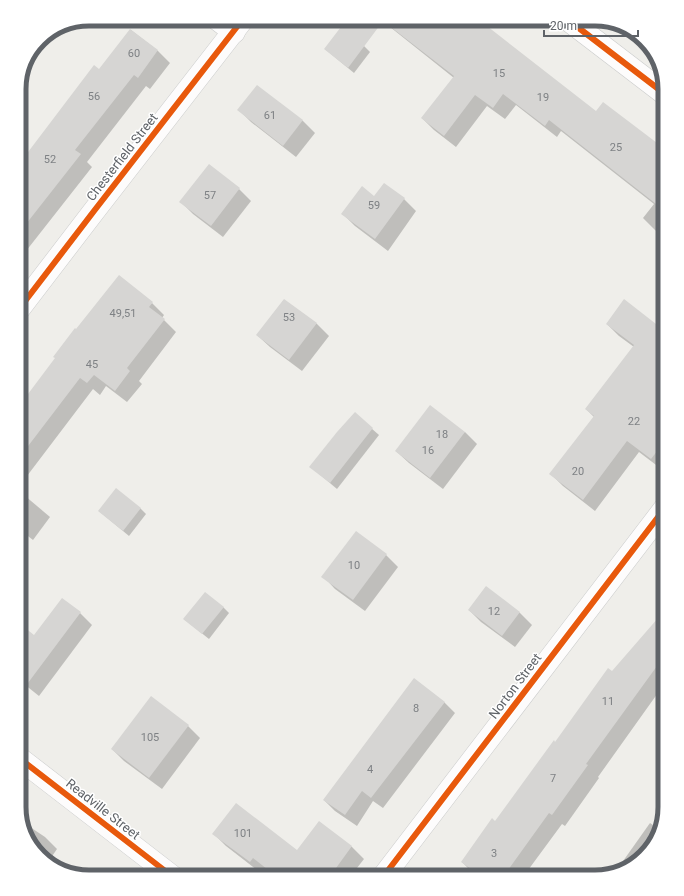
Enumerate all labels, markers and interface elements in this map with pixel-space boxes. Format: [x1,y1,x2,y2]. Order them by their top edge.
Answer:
scale bar [544,12,638,38]
text: 20 m [550,19,577,33]
house number: 60 [128,47,140,60]
house number: 15 [493,67,505,80]
house number: 56 [88,90,100,103]
house number: 19 [537,91,549,104]
house number: 61 [264,109,276,122]
street label: Chesterfield Street [83,110,161,204]
house number: 25 [610,141,622,154]
house number: 52 [44,153,56,166]
house number: 57 [204,189,216,202]
house number: 59 [368,199,380,212]
house number: 49,51 [110,307,136,320]
house number: 53 [283,311,295,324]
house number: 45 [86,358,98,371]
house number: 22 [628,415,640,428]
house number: 18 [436,428,448,441]
house number: 16 [422,444,434,457]
house number: 20 [572,465,584,478]
house number: 10 [348,559,360,572]
house number: 12 [488,605,500,618]
street label: Norton Street [486,650,544,722]
house number: 11 [602,695,614,708]
house number: 8 [413,702,419,715]
house number: 105 [141,731,159,744]
house number: 4 [367,763,373,776]
house number: 7 [550,772,556,785]
street label: Readville Street [63,776,143,842]
house number: 101 [234,827,252,840]
house number: 3 [491,847,497,860]

